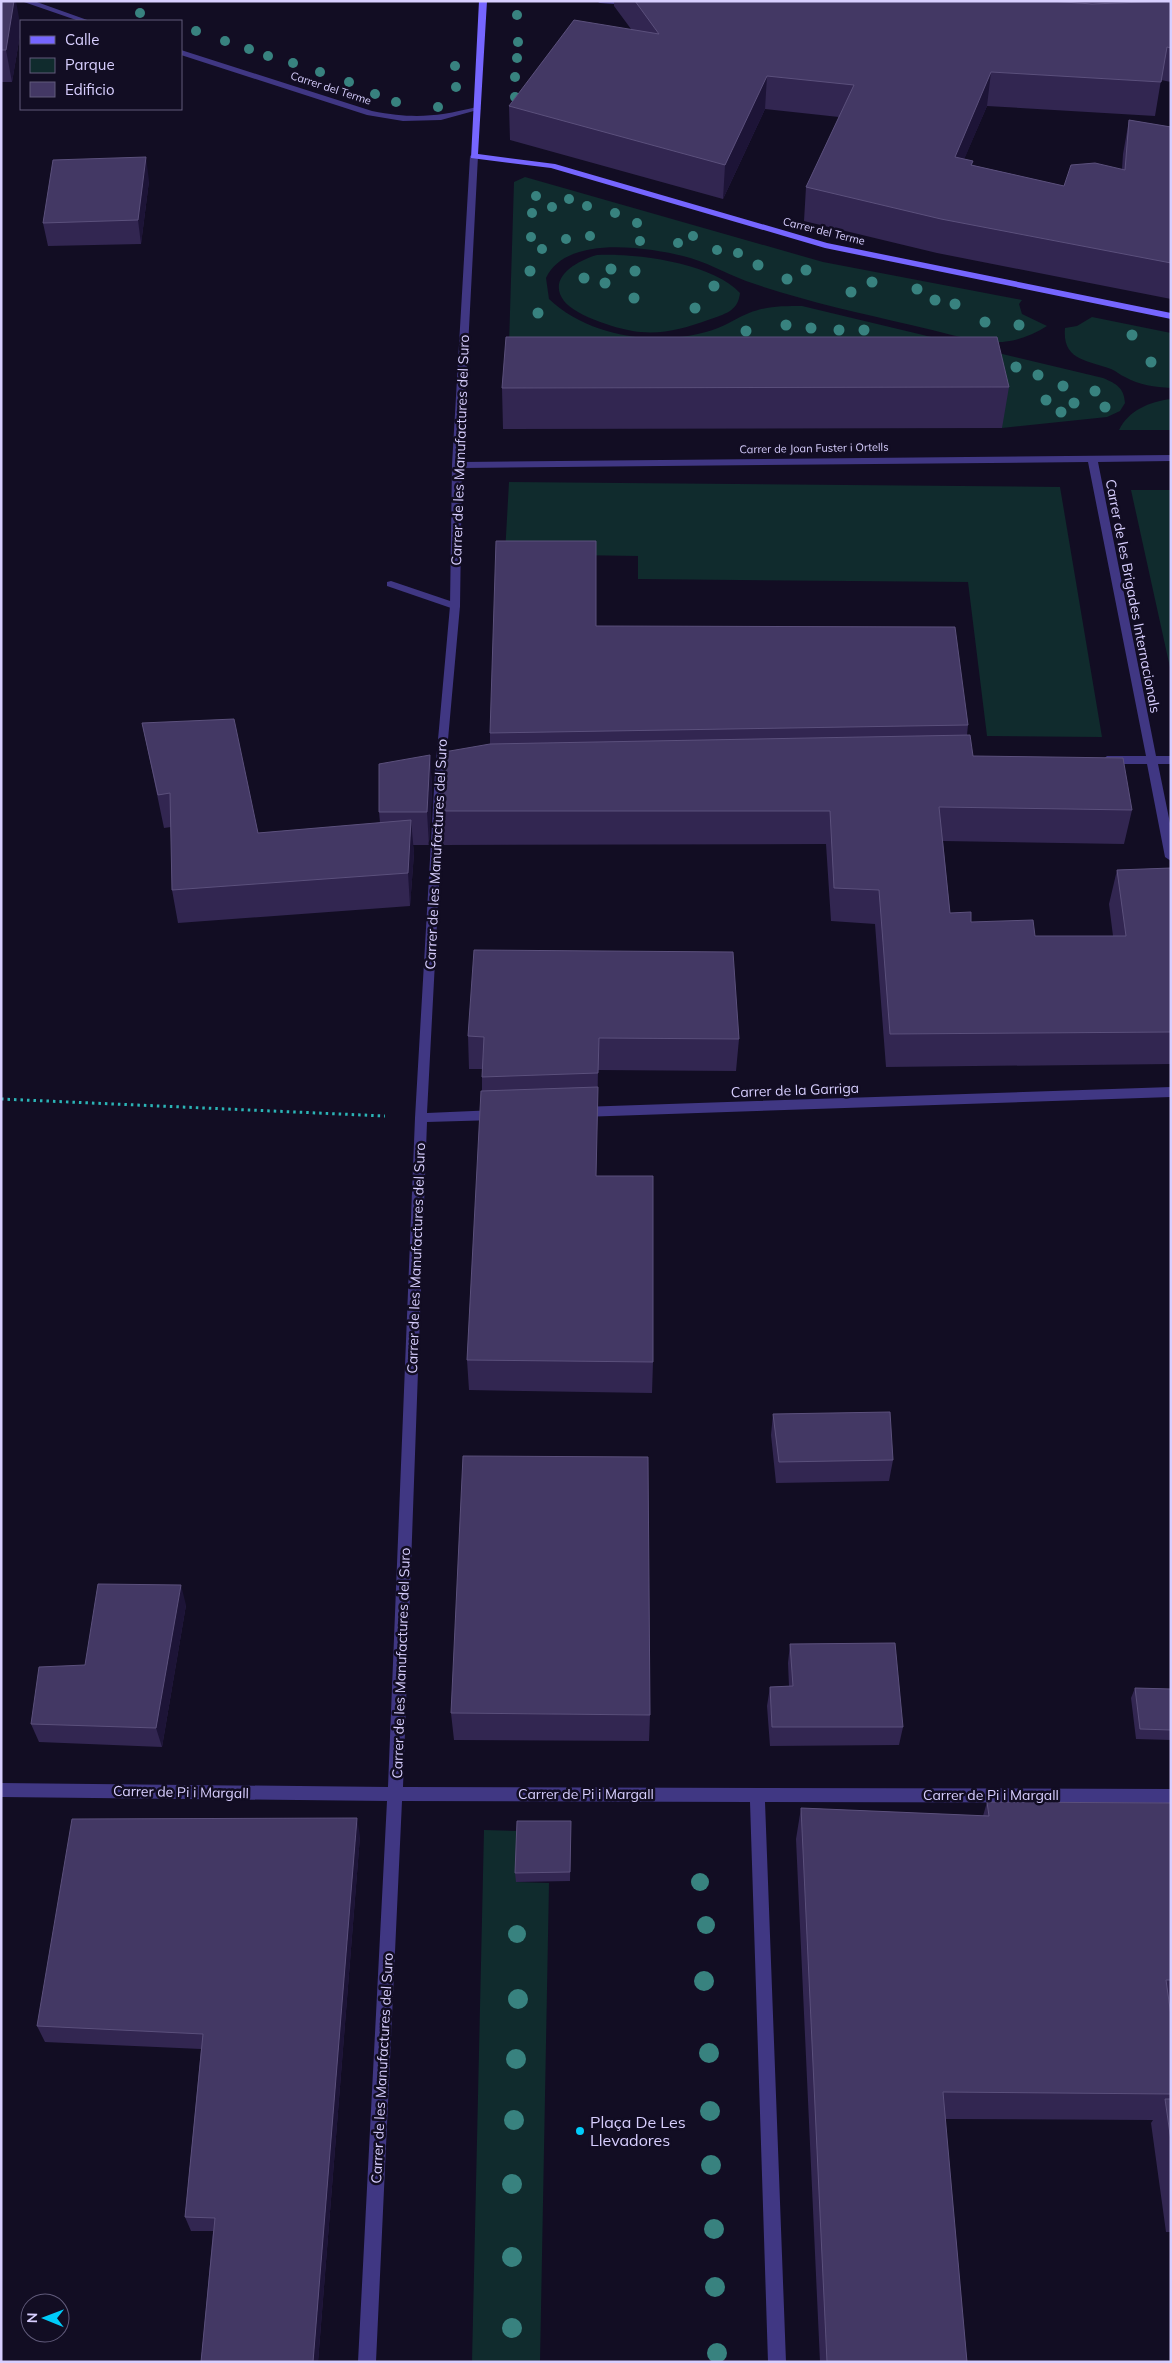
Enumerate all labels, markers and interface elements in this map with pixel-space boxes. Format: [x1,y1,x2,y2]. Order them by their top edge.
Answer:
legend [20,20,182,110]
text: Calle [65,30,99,49]
text: Parque [65,55,115,74]
street label: Carrer del Terme [289,68,373,108]
text: Edificio [65,80,115,99]
street label: Carrer del Terme [781,214,867,248]
street label: Carrer de les Manufactures del Suro [447,334,473,566]
street label: Carrer de Joan Fuster i Ortells [739,440,889,456]
street label: Carrer de les Brigades Internacionals [1101,478,1165,715]
street label: Carrer de les Manufactures del Suro [421,738,451,970]
street label: Carrer de la Garriga [731,1079,859,1101]
street label: Carrer de les Manufactures del Suro [403,1142,429,1374]
street label: Carrer de les Manufactures del Suro [388,1547,414,1779]
street label: Carrer de Pi i Margall [113,1782,249,1802]
street label: Carrer de Pi i Margall [518,1785,654,1803]
street label: Carrer de Pi i Margall [923,1786,1059,1804]
street label: Carrer de les Manufactures del Suro [367,1952,397,2184]
place label: Plaça De Les Llevadores [590,2112,686,2150]
marker: Plaça De Les Llevadores [574,2125,586,2137]
north arrow [20,2293,70,2343]
text: N [23,2312,41,2323]

